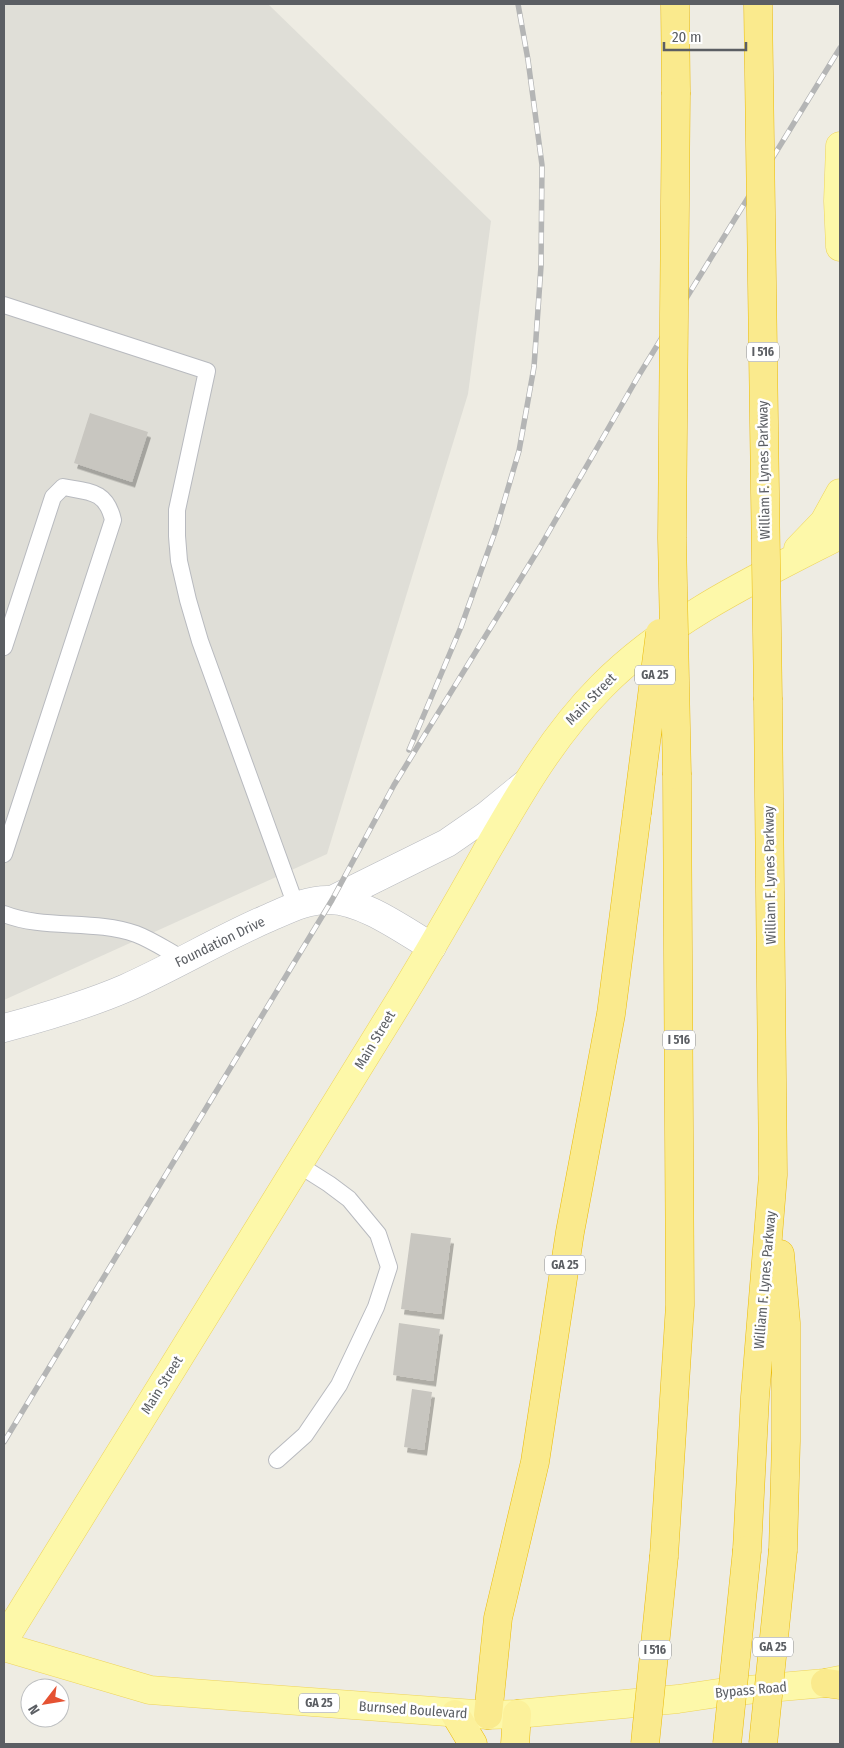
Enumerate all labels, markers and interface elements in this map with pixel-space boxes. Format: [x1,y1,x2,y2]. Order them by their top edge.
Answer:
scale bar [664,20,746,52]
text: 20 m [672,28,702,46]
road number: I 516 [747,342,779,362]
street label: William F. Lynes Parkway [754,400,774,540]
road number: GA 25 [635,666,675,684]
street label: Main Street [562,669,620,728]
street label: William F. Lynes Parkway [760,805,780,945]
street label: Foundation Drive [172,913,268,971]
street label: Main Street [351,1007,399,1072]
road number: I 516 [663,1030,695,1050]
street label: William F. Lynes Parkway [750,1209,780,1350]
road number: GA 25 [545,1256,585,1274]
street label: Main Street [137,1352,187,1417]
road number: GA 25 [753,1638,793,1656]
road number: I 516 [639,1640,671,1660]
north arrow [20,1678,70,1728]
street label: Bypass Road [714,1678,788,1702]
road number: GA 25 [299,1694,339,1712]
street label: Burnsed Boulevard [358,1698,468,1722]
text: N [25,1701,44,1717]

